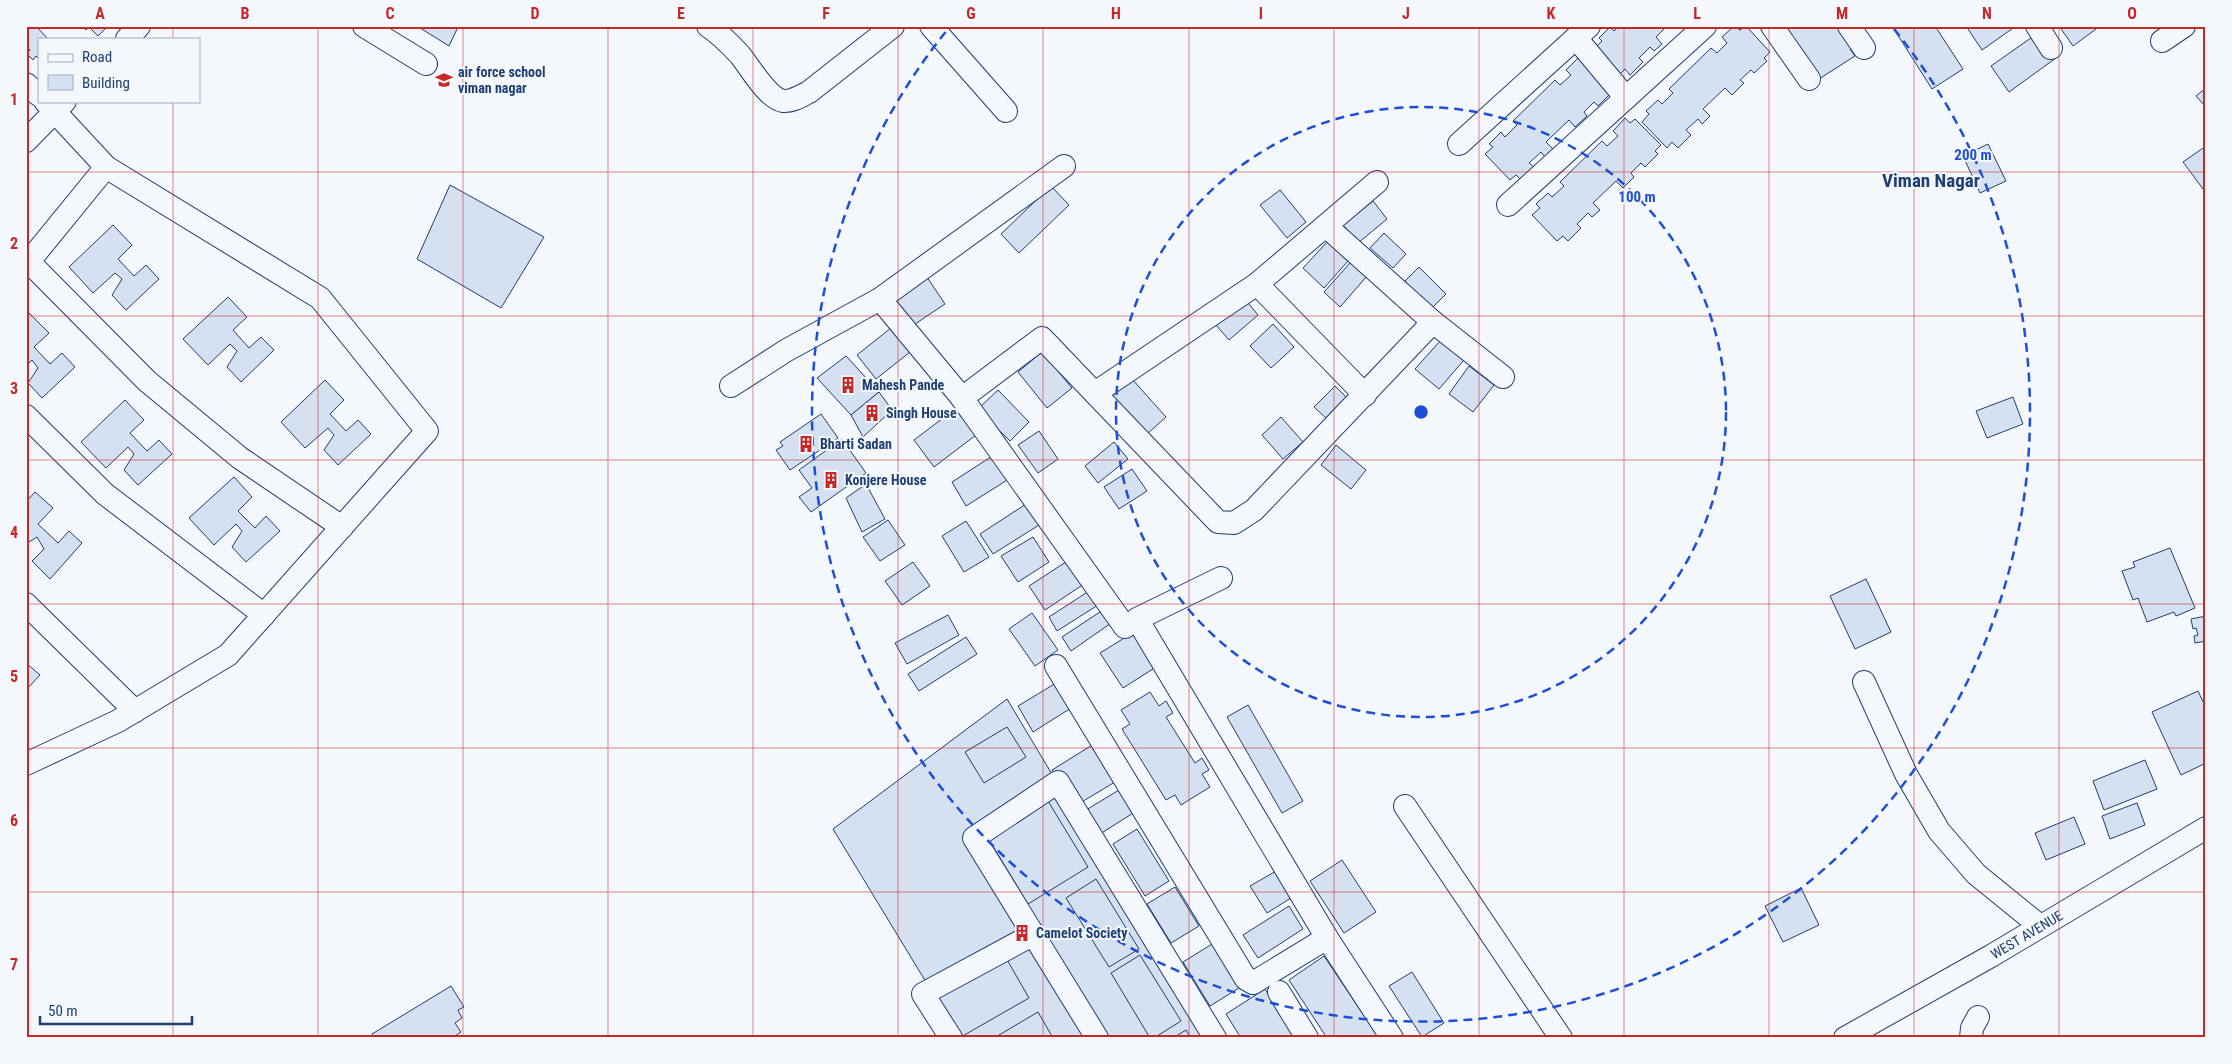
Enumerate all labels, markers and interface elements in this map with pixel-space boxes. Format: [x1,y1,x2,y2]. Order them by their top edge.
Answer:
text: A [95,4,105,23]
text: B [241,4,250,23]
text: C [385,4,395,23]
text: D [530,4,540,23]
text: E [677,4,685,23]
text: F [822,4,830,23]
text: G [966,4,976,23]
text: H [1111,4,1121,23]
text: I [1259,4,1263,23]
text: J [1402,4,1410,23]
text: K [1547,4,1556,23]
text: L [1693,4,1701,23]
text: M [1836,4,1848,23]
text: N [1982,4,1992,23]
text: O [2127,4,2137,23]
legend [38,38,200,102]
text: Road [82,48,112,66]
place label: air force school viman nagar [458,64,546,96]
school or university icon: air force school viman nagar [434,70,454,90]
text: Building [82,74,130,92]
text: 1 [10,90,18,109]
text: 200 m [1954,146,1992,164]
district label: Viman Nagar [1882,169,1980,192]
text: 100 m [1618,188,1656,206]
text: 2 [10,234,18,253]
building icon: Mahesh Pande [838,375,858,395]
place label: Mahesh Pande [862,377,945,393]
text: 3 [10,379,18,398]
building icon: Singh House [862,403,882,423]
centre of rings [1412,403,1430,421]
place label: Singh House [886,405,957,421]
building icon: Bharti Sadan [796,434,816,454]
place label: Bharti Sadan [820,436,892,452]
building icon: Konjere House [821,470,841,490]
place label: Konjere House [845,472,927,488]
text: 4 [10,523,18,542]
text: 5 [10,667,18,686]
text: 6 [10,811,18,830]
street label: WEST AVENUE [1988,907,2066,962]
building icon: Camelot Society [1012,923,1032,943]
place label: Camelot Society [1036,925,1128,941]
text: 7 [10,955,18,974]
scale bar [40,994,192,1026]
text: 50 m [48,1002,78,1020]

